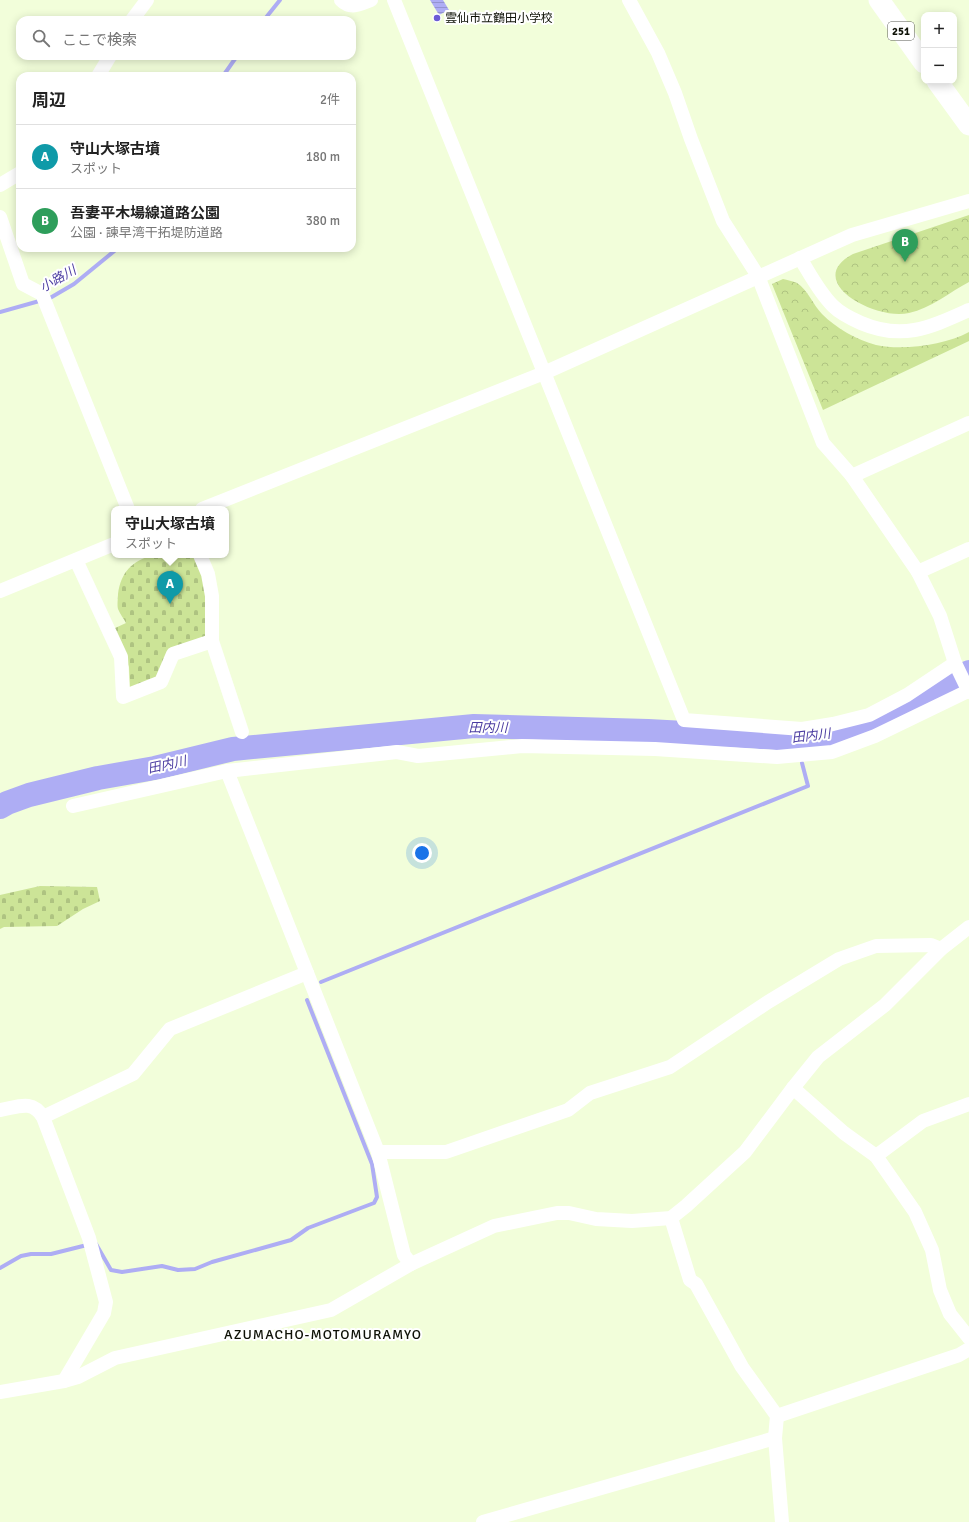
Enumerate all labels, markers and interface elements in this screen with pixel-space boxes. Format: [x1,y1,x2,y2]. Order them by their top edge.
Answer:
place label: 雲仙市立鶴田小学校 [445,11,553,26]
map controls [921,12,957,84]
button: + [921,12,957,48]
marker: 雲仙市立鶴田小学校 [432,13,442,23]
search box [16,16,356,60]
road number: 251 [888,22,914,40]
icon: search [30,27,52,49]
text: ここで検索 [62,31,137,49]
button: − [921,48,957,84]
text: 周辺 [32,90,66,111]
text: 2件 [320,92,340,108]
text: 守山大塚古墳 [70,140,160,158]
text: A [41,149,49,165]
text: 180 m [306,149,340,165]
text: スポット [70,161,122,177]
text: 吾妻平木場線道路公園 [70,204,220,222]
text: B [41,213,49,229]
text: 380 m [306,213,340,229]
text: 公園 · 諫早湾干拓堤防道路 [70,225,223,241]
pin: B [892,229,918,262]
water label: 小路川 [37,261,81,296]
popup [111,506,229,558]
text: 守山大塚古墳 [125,515,215,533]
text: スポット [125,536,177,552]
pin: A [157,571,183,604]
water label: 田内川 [468,720,509,736]
water label: 田内川 [791,725,833,746]
water label: 田内川 [146,753,190,777]
your location [412,843,432,863]
district label: AZUMACHO-MOTOMURAMYO [224,1326,422,1343]

